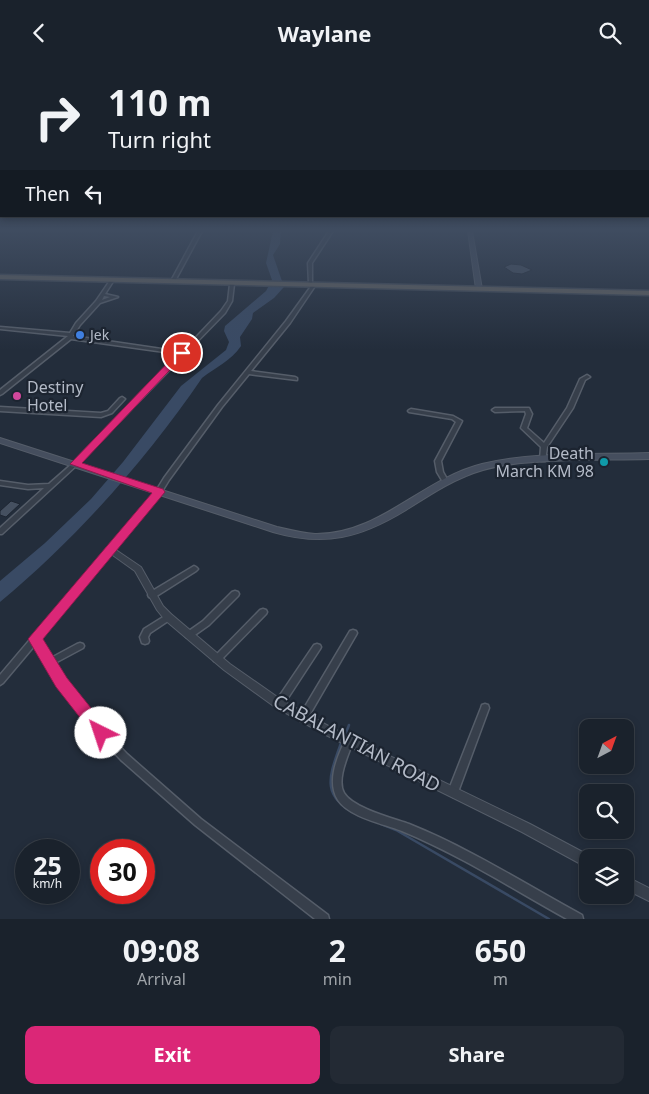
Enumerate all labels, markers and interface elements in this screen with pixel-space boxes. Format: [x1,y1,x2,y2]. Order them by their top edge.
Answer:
text: Waylane [278,18,371,48]
icon: back [25,19,53,47]
icon: search [596,19,624,47]
text: 110 m [108,79,211,126]
icon: right [25,85,90,150]
text: Turn right [108,124,211,154]
icon: left [80,180,108,208]
text: Then [25,181,70,207]
place label: Jek [88,325,110,344]
marker: Jek [74,329,86,341]
pin [161,332,203,374]
icon: arrive [168,339,196,367]
place label: Destiny Hotel [27,376,84,416]
marker: Destiny Hotel [11,390,23,402]
place label: Death March KM 98 [496,442,594,482]
marker: Death March KM 98 [598,456,610,468]
street label: CABALANTIAN ROAD [269,688,445,798]
position arrow [74,706,126,758]
north arrow [579,719,634,774]
map controls [579,719,634,904]
button: search [579,784,634,839]
speed limit sign: 30 [90,839,155,904]
text: 25 [33,848,62,882]
button: layers [579,849,634,904]
text: km/h [33,875,62,892]
text: 09:08 [123,930,200,971]
text: 2 [329,930,346,971]
text: 650 [475,930,526,971]
text: Arrival [137,968,186,990]
text: min [323,968,352,990]
text: m [493,968,508,990]
button: Exit [25,1026,320,1084]
button: Share [330,1026,624,1084]

